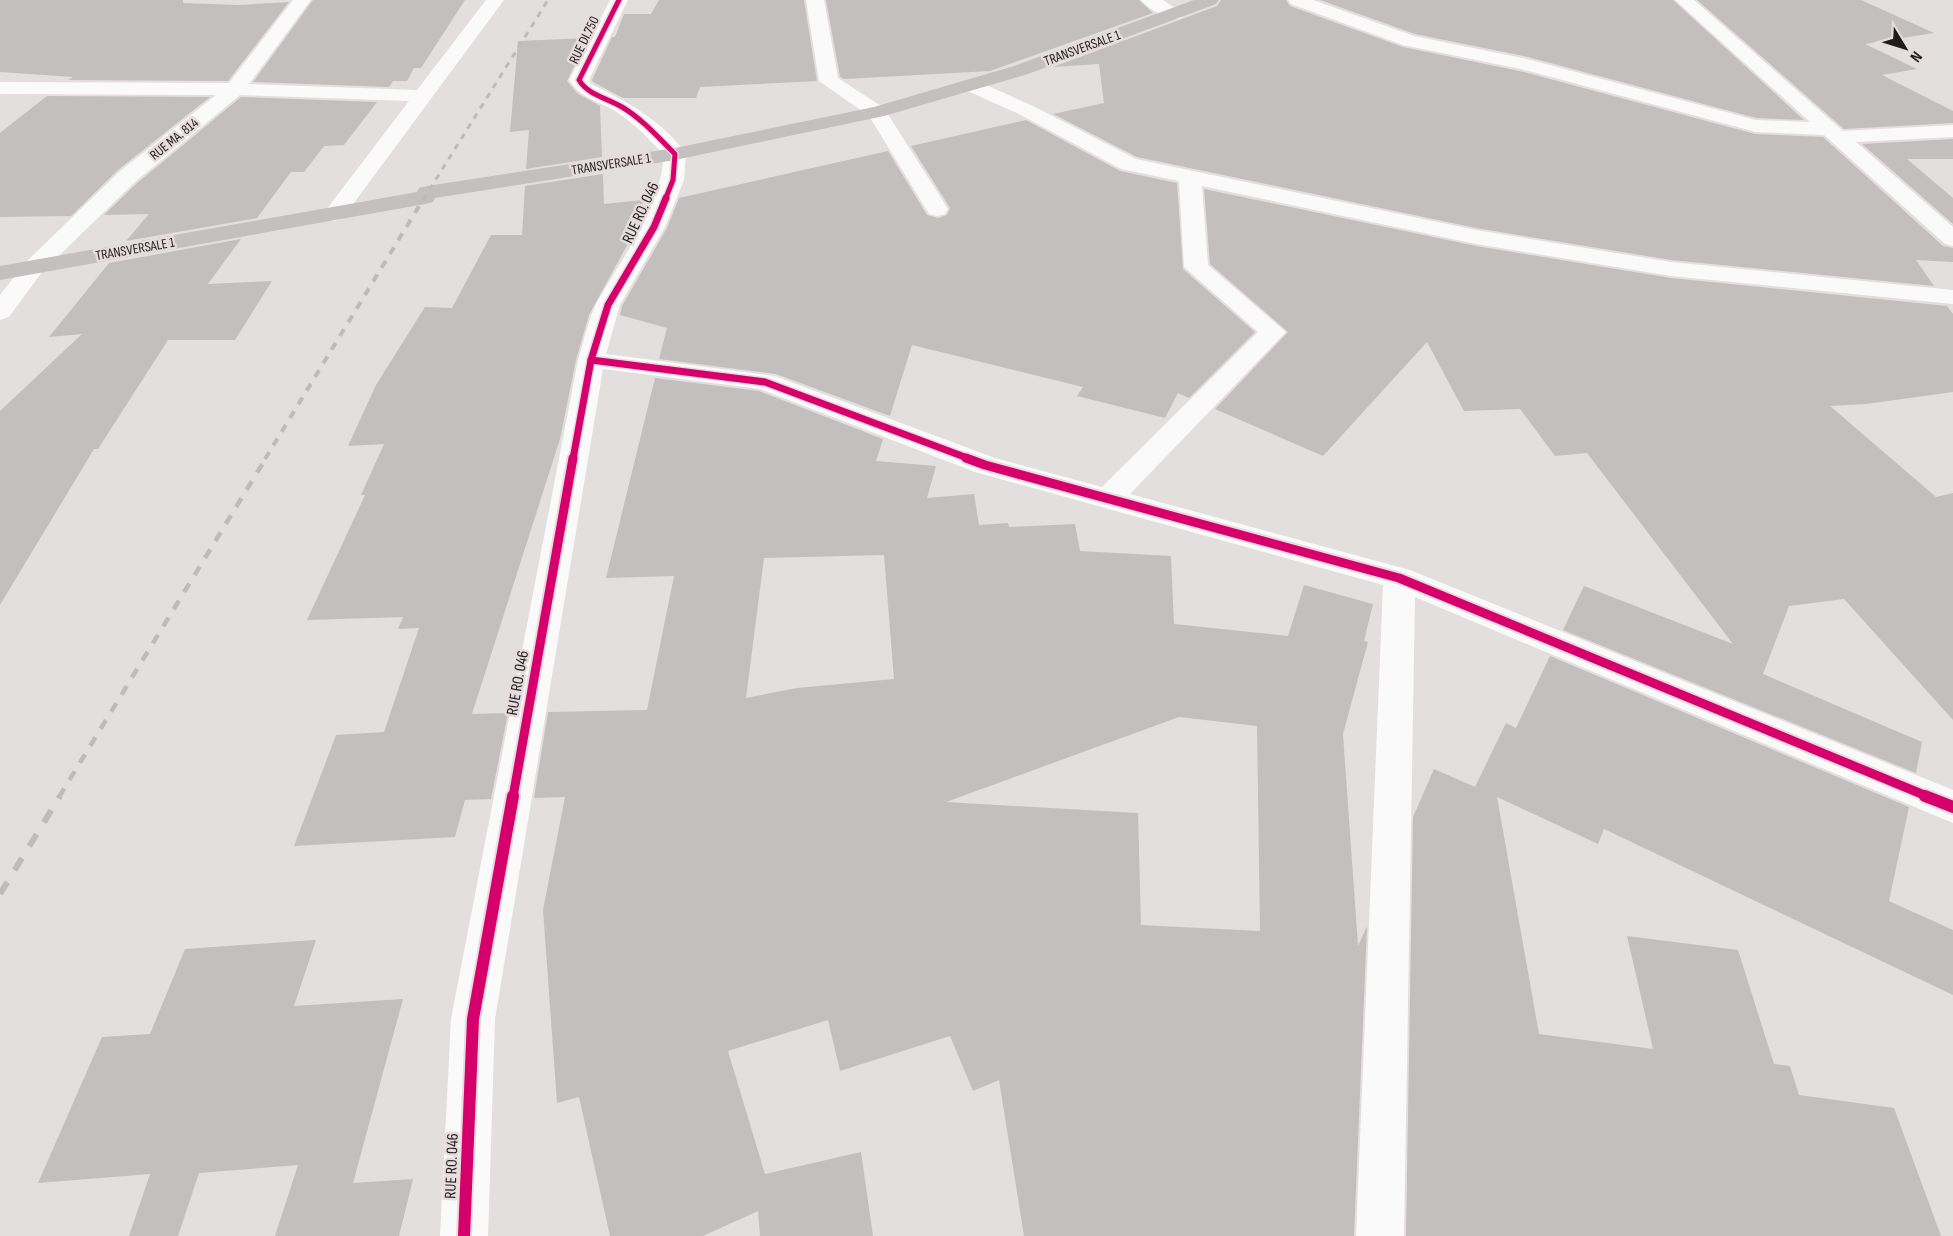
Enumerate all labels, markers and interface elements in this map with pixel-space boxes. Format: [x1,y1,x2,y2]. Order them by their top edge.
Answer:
street label: RUE DI.750 [565,13,603,67]
north arrow [1875,18,1935,78]
street label: TRANSVERSALE 1 [1042,26,1122,70]
text: N [1906,47,1926,66]
street label: RUE MA. 814 [146,114,202,164]
street label: TRANSVERSALE 1 [570,149,652,179]
street label: RUE RO. 046 [619,179,663,247]
street label: TRANSVERSALE 1 [94,234,176,264]
street label: RUE RO. 046 [503,649,533,717]
street label: RUE RO. 046 [441,1133,463,1199]

